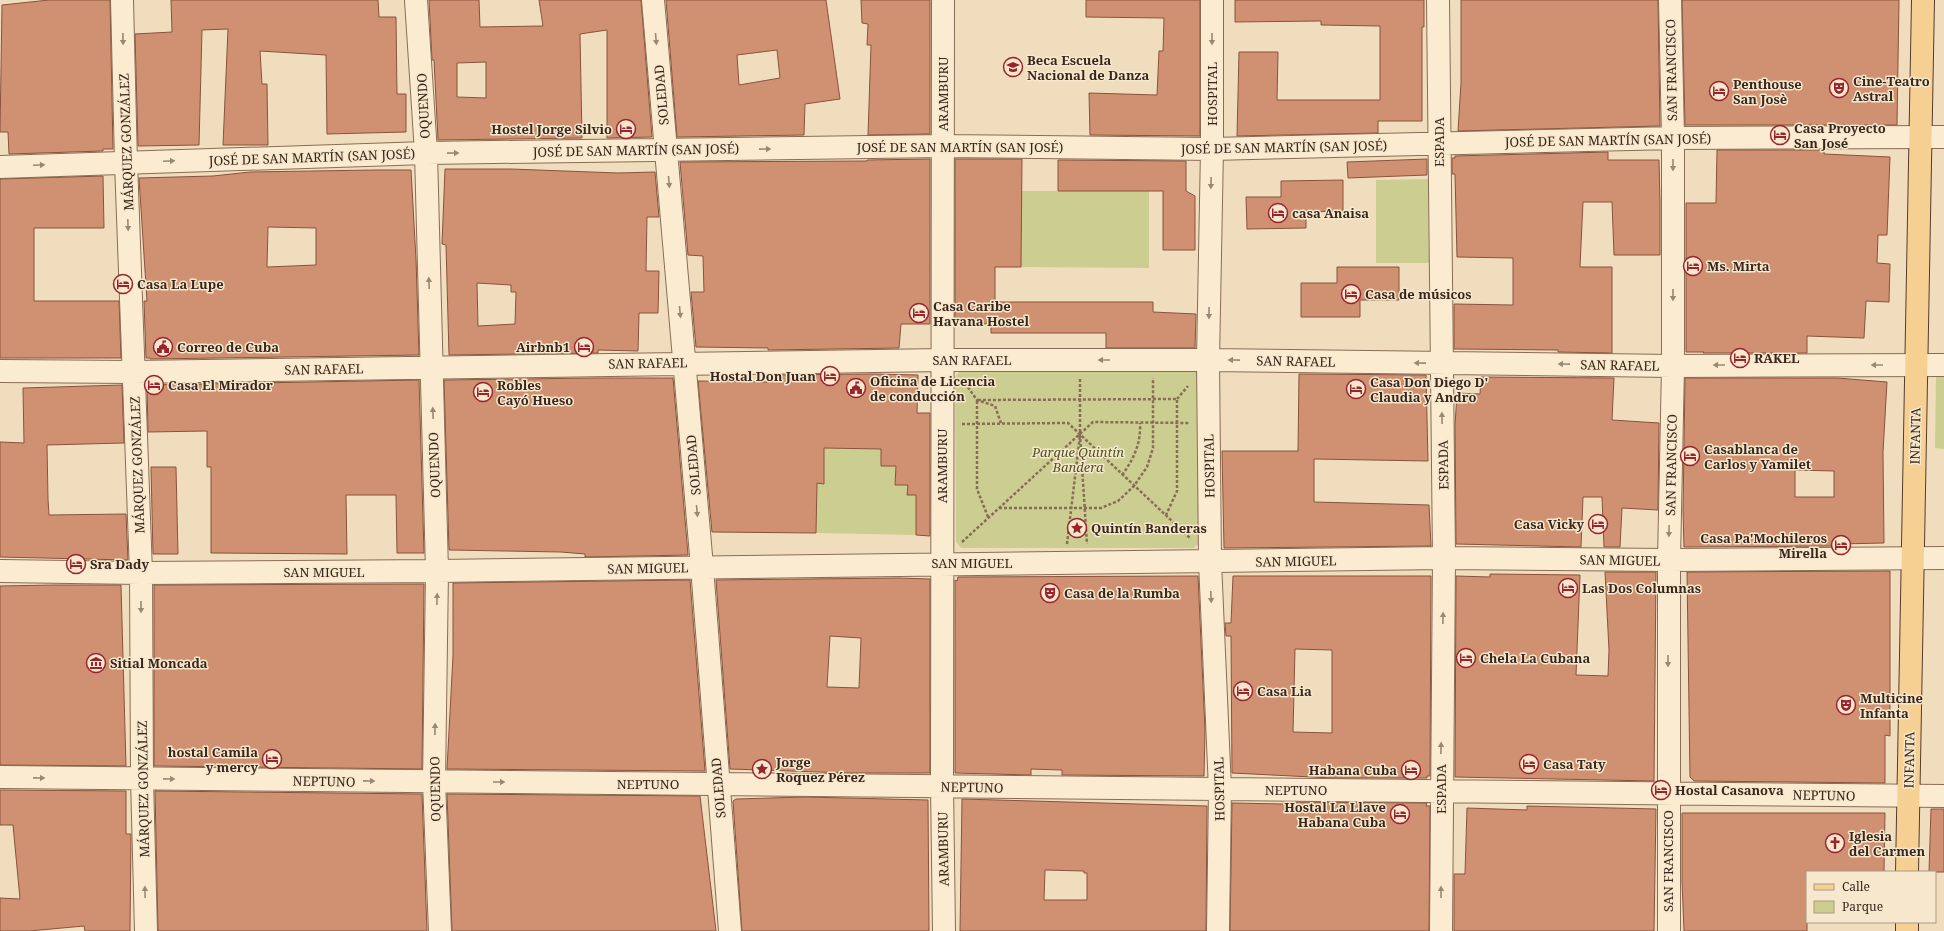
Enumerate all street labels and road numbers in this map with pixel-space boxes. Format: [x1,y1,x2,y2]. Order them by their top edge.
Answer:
street label: SAN FRANCISCO [1661,19,1681,121]
street label: ARAMBURU [934,56,952,131]
street label: HOSPITAL [1203,62,1221,126]
street label: SOLEDAD [649,64,673,126]
street label: MÁRQUEZ GONZÁLEZ [115,73,137,211]
street label: OQUENDO [412,73,434,139]
street label: ESPADA [1430,116,1448,167]
street label: JOSÉ DE SAN MARTÍN (SAN JOSÉ) [1504,129,1711,151]
street label: JOSÉ DE SAN MARTÍN (SAN JOSÉ) [1180,136,1387,158]
street label: JOSÉ DE SAN MARTÍN (SAN JOSÉ) [856,138,1063,156]
street label: JOSÉ DE SAN MARTÍN (SAN JOSÉ) [532,139,739,161]
street label: JOSÉ DE SAN MARTÍN (SAN JOSÉ) [208,144,415,170]
street label: SAN RAFAEL [932,351,1012,369]
street label: SAN RAFAEL [1256,351,1336,371]
street label: SAN RAFAEL [608,353,688,373]
street label: SAN RAFAEL [1580,355,1660,375]
street label: SAN RAFAEL [284,359,364,379]
street label: MÁRQUEZ GONZÁLEZ [126,396,148,534]
street label: INFANTA [1906,407,1925,465]
street label: SAN FRANCISCO [1661,414,1681,516]
street label: ARAMBURU [933,428,951,503]
street label: OQUENDO [424,432,444,498]
street label: SOLEDAD [681,434,705,496]
street label: HOSPITAL [1199,434,1219,498]
street label: ESPADA [1434,439,1452,490]
street label: SAN MIGUEL [1579,550,1661,570]
street label: SAN MIGUEL [1255,551,1337,571]
street label: SAN MIGUEL [931,554,1013,572]
street label: SAN MIGUEL [607,558,689,578]
street label: SAN MIGUEL [283,563,365,581]
street label: MÁRQUEZ GONZÁLEZ [133,720,153,858]
street label: INFANTA [1900,731,1919,789]
street label: OQUENDO [425,756,445,822]
street label: SOLEDAD [706,757,730,819]
street label: HOSPITAL [1209,757,1229,821]
street label: ESPADA [1432,763,1450,814]
street label: NEPTUNO [292,771,356,791]
street label: NEPTUNO [617,775,679,793]
street label: NEPTUNO [940,777,1004,797]
street label: NEPTUNO [1265,781,1327,799]
street label: NEPTUNO [1792,785,1856,805]
street label: SAN FRANCISCO [1659,810,1677,912]
street label: ARAMBURU [933,811,953,886]

